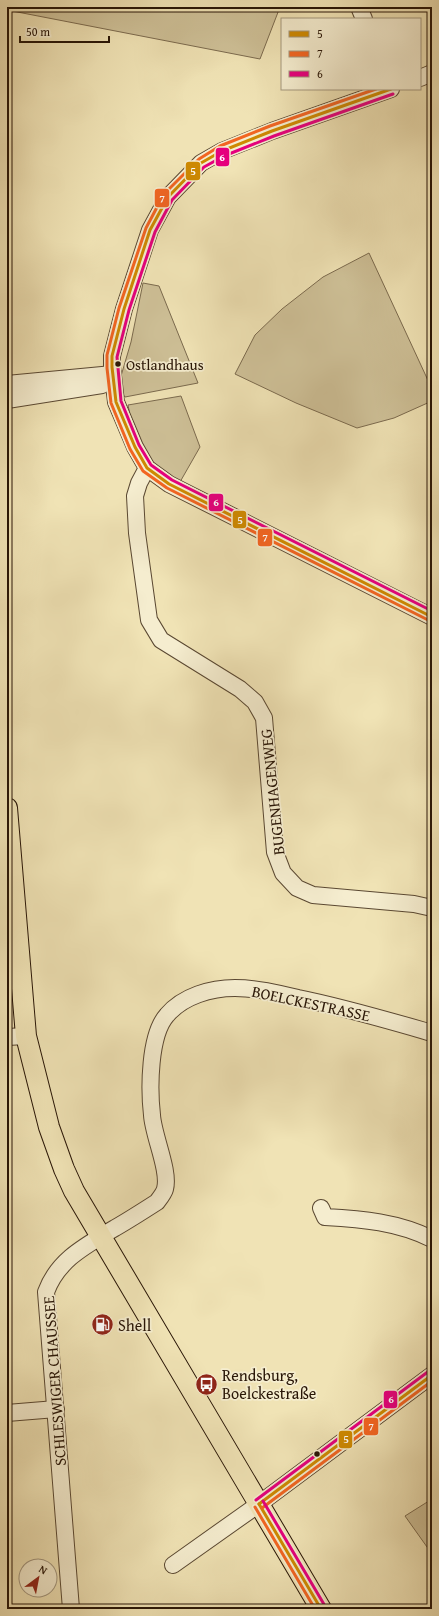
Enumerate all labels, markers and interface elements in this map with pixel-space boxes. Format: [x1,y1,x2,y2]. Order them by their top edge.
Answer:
scale bar [20,18,109,44]
legend [281,18,421,90]
text: 50 m [26,23,50,40]
text: 5 [317,25,323,42]
text: 7 [317,45,323,62]
text: 6 [317,65,323,82]
line badge: 6 [215,147,230,167]
text: 6 [219,149,225,165]
line badge: 5 [185,161,201,181]
text: 5 [190,163,196,179]
line badge: 7 [154,188,170,208]
text: 7 [159,190,165,206]
place label: Ostlandhaus [126,354,204,375]
marker: Ostlandhaus [113,359,123,369]
line badge: 6 [208,493,224,512]
text: 6 [213,494,219,510]
line badge: 5 [232,510,247,529]
text: 5 [237,512,243,528]
line badge: 7 [257,528,273,547]
text: 7 [262,529,268,545]
street label: BUGENHAGENWEG [253,727,291,856]
street label: BOELCKESTRASSE [250,979,372,1027]
street label: SCHLESWIGER CHAUSSEE [36,1295,72,1467]
fuel station icon: Shell [89,1312,115,1338]
place label: Shell [118,1313,152,1337]
place label: Rendsburg, Boelckestraße [222,1363,316,1405]
bus stop icon: Rendsburg, Boelckestraße [194,1371,220,1397]
line badge: 6 [383,1390,398,1409]
text: 6 [388,1391,394,1407]
line badge: 7 [363,1417,379,1436]
text: 7 [368,1418,374,1434]
line badge: 5 [338,1430,353,1449]
text: 5 [343,1431,349,1447]
unlabelled marker [312,1449,322,1459]
north arrow [18,1558,58,1598]
text: N [36,1561,51,1579]

